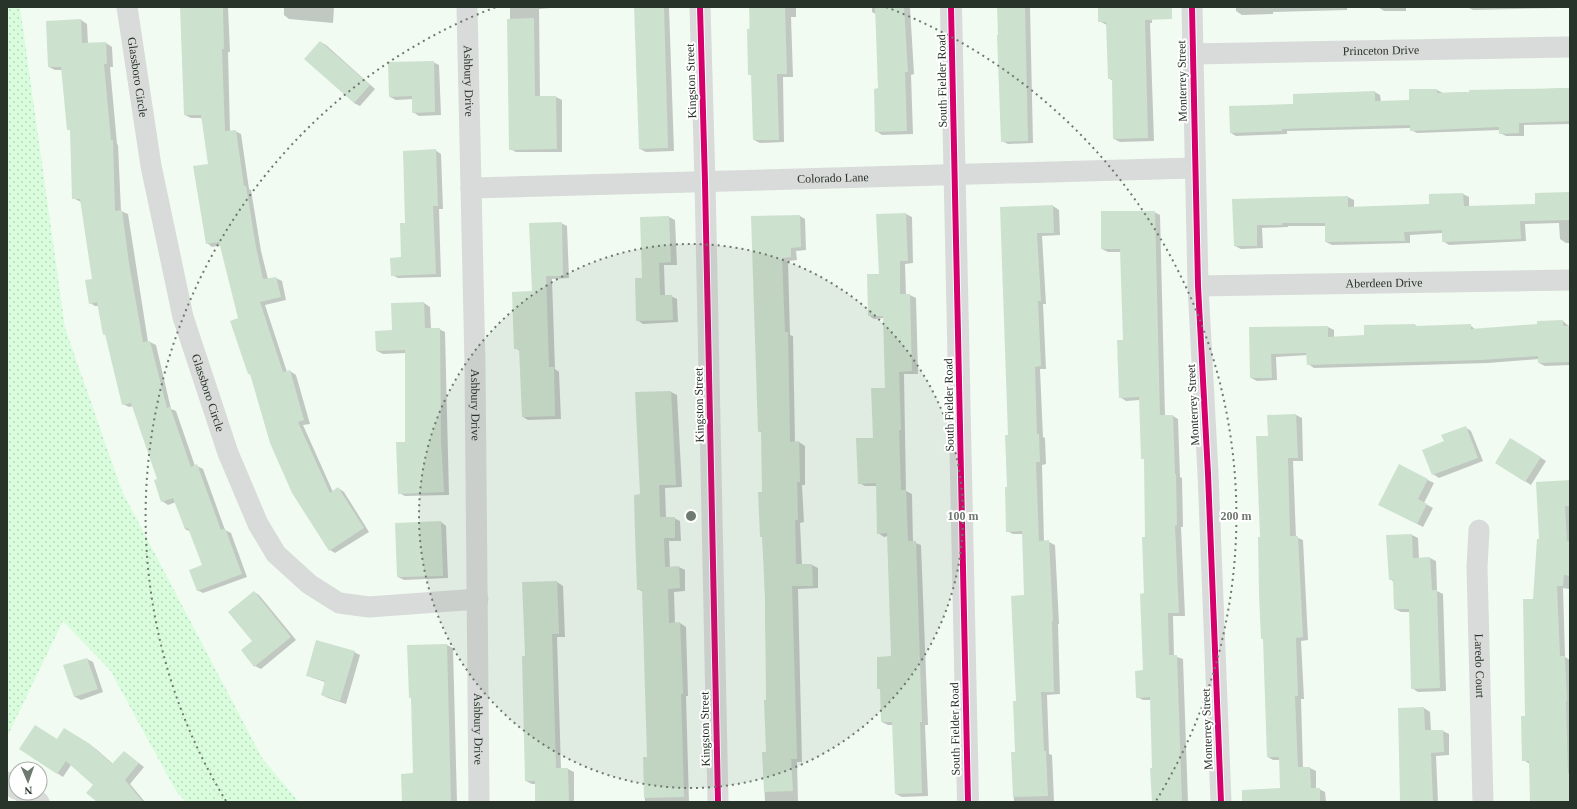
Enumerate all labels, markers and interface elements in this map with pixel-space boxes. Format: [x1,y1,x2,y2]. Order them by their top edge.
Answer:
street label: South Fielder Road [934,34,950,128]
street label: Glassboro Circle [125,36,151,118]
street label: Monterrey Street [1174,39,1190,122]
street label: Kingston Street [683,43,699,119]
street label: Princeton Drive [1343,43,1419,58]
street label: Ashbury Drive [461,45,476,117]
street label: Colorado Lane [797,170,869,186]
street label: Aberdeen Drive [1345,275,1423,291]
street label: Glassboro Circle [189,352,227,433]
street label: South Fielder Road [941,358,957,452]
street label: Monterrey Street [1184,363,1202,446]
street label: Kingston Street [691,367,707,443]
street label: Ashbury Drive [468,369,483,441]
centre of rings [684,509,698,523]
text: 100 m [948,509,979,523]
text: 200 m [1221,509,1252,523]
street label: Laredo Court [1472,634,1487,699]
street label: South Fielder Road [947,682,963,776]
street label: Monterrey Street [1199,687,1215,770]
street label: Kingston Street [697,691,713,767]
street label: Ashbury Drive [471,693,486,765]
north arrow [8,761,48,801]
text: N [24,785,33,797]

